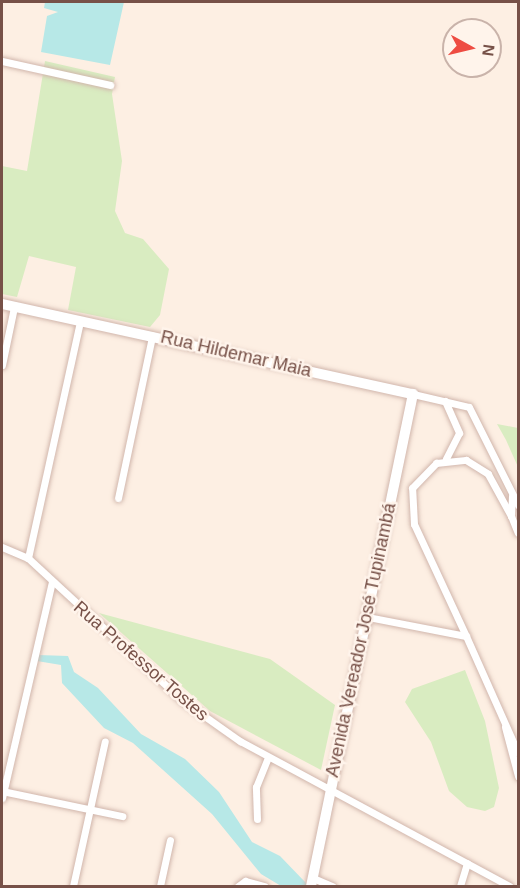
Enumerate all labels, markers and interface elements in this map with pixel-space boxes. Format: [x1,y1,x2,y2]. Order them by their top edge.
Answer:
north arrow [442,18,502,78]
text: N [479,43,498,57]
street label: Rua Hildemar Maia [159,326,313,382]
street label: Avenida Vereador José Tupinambá [321,501,401,779]
street label: Rua Professor Tostes [69,596,213,726]

